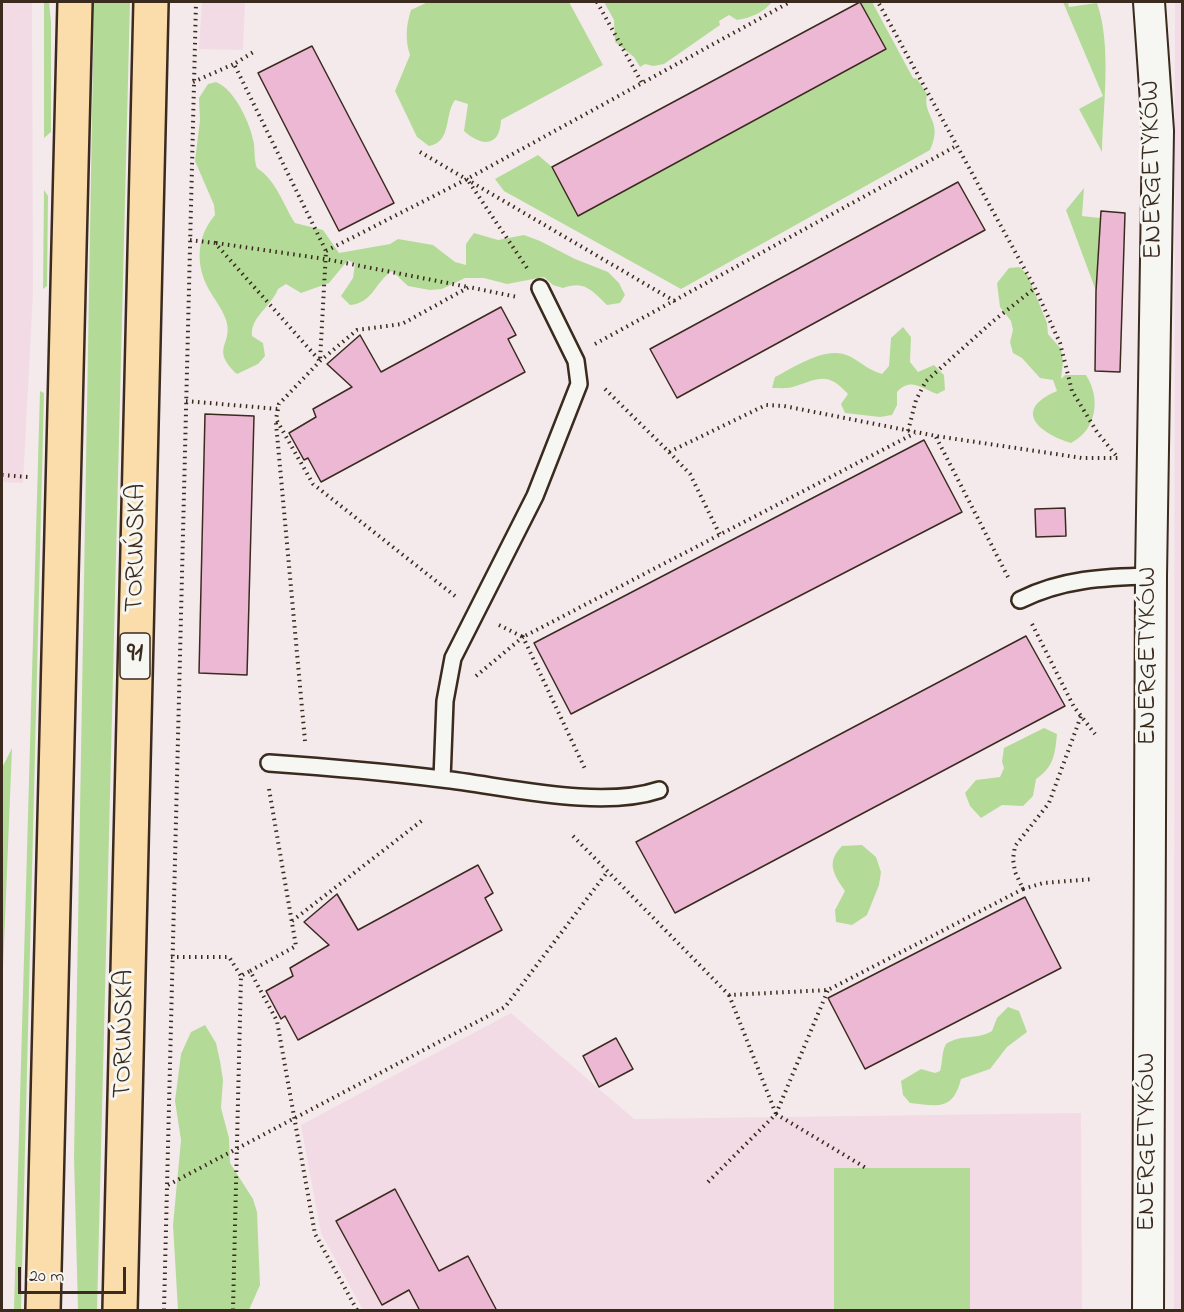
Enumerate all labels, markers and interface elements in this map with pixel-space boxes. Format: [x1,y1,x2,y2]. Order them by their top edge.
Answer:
street label: ENERGETYKÓW [1136,80,1172,260]
street label: TORUŃSKA [121,483,155,613]
street label: ENERGETYKÓW [1134,566,1166,746]
road number: 91 [120,633,150,679]
street label: TORUŃSKA [109,969,143,1099]
street label: ENERGETYKÓW [1133,1052,1165,1232]
scale bar [21,1255,129,1293]
text: 20 m [29,1264,64,1290]

